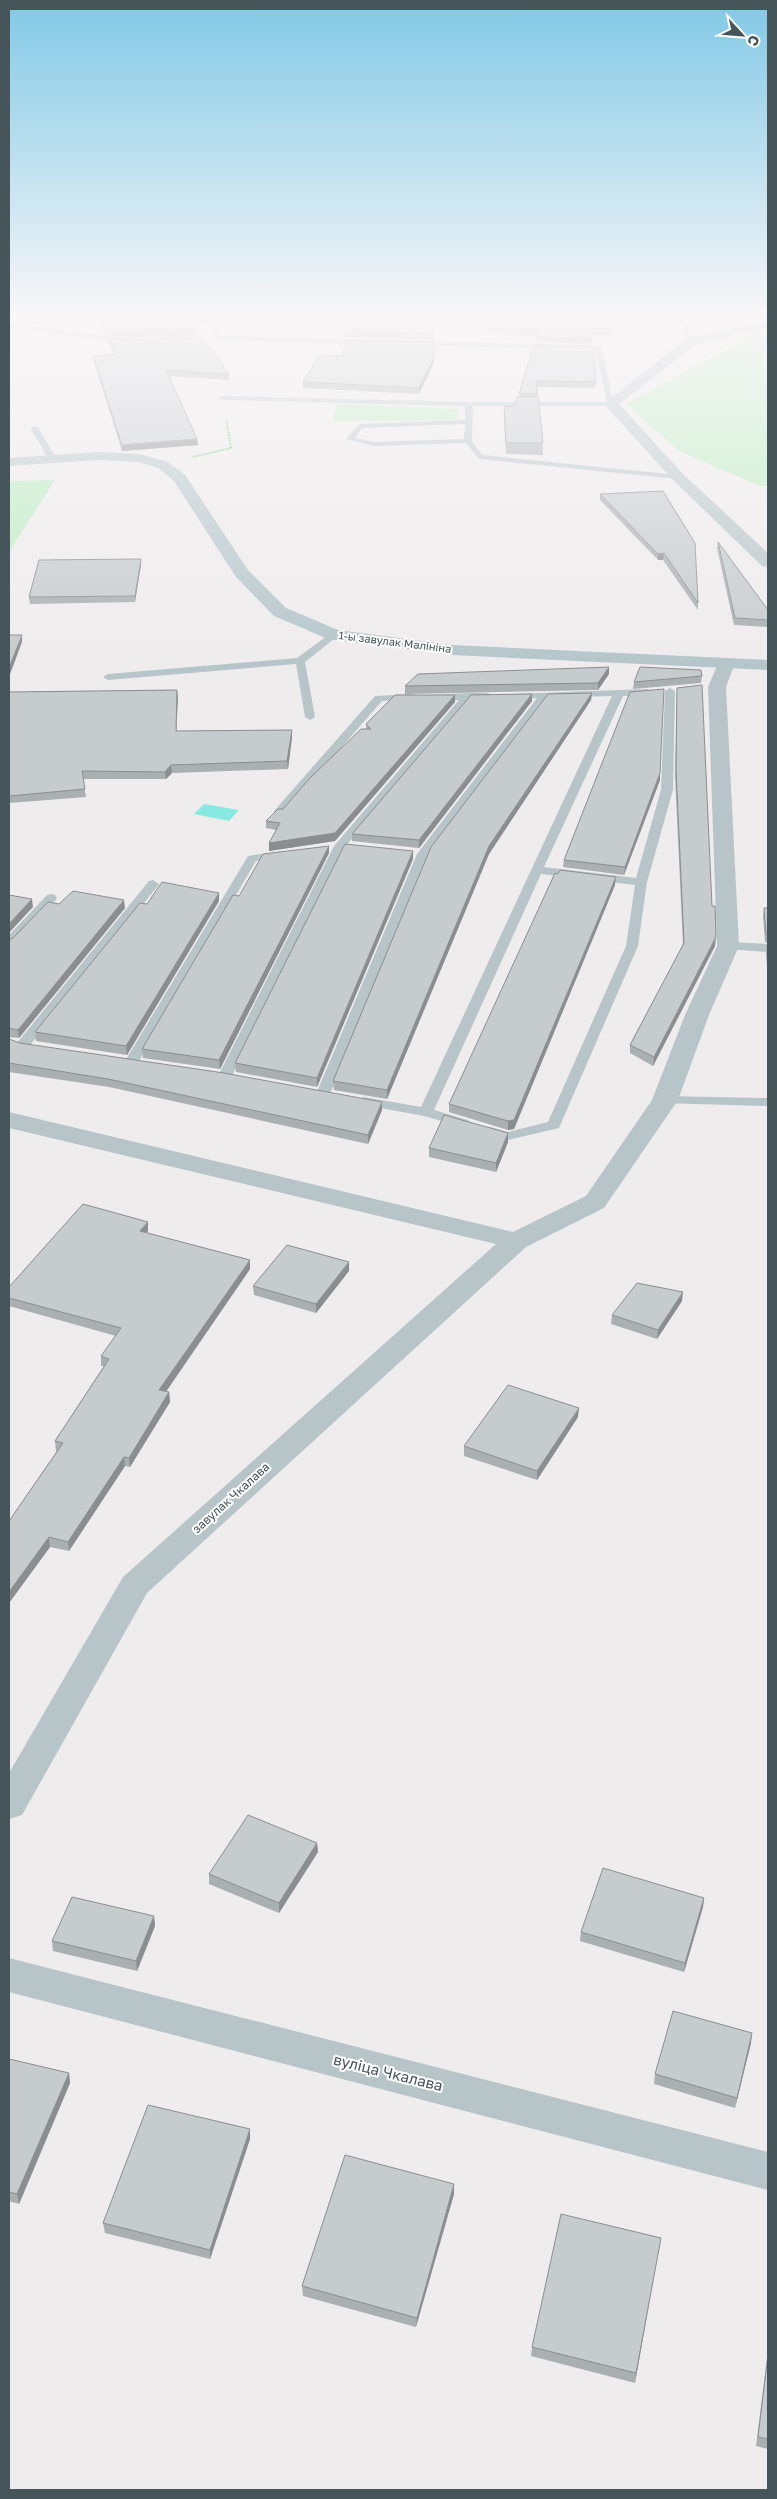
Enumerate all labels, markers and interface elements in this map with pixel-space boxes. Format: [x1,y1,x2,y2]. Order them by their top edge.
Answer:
north arrow [717,10,767,60]
text: С [744,33,764,49]
street label: 1-ы завулак Малініна [338,628,452,655]
street label: завулак Чкалава [189,1459,272,1536]
street label: вуліца Чкалава [332,2050,445,2094]

